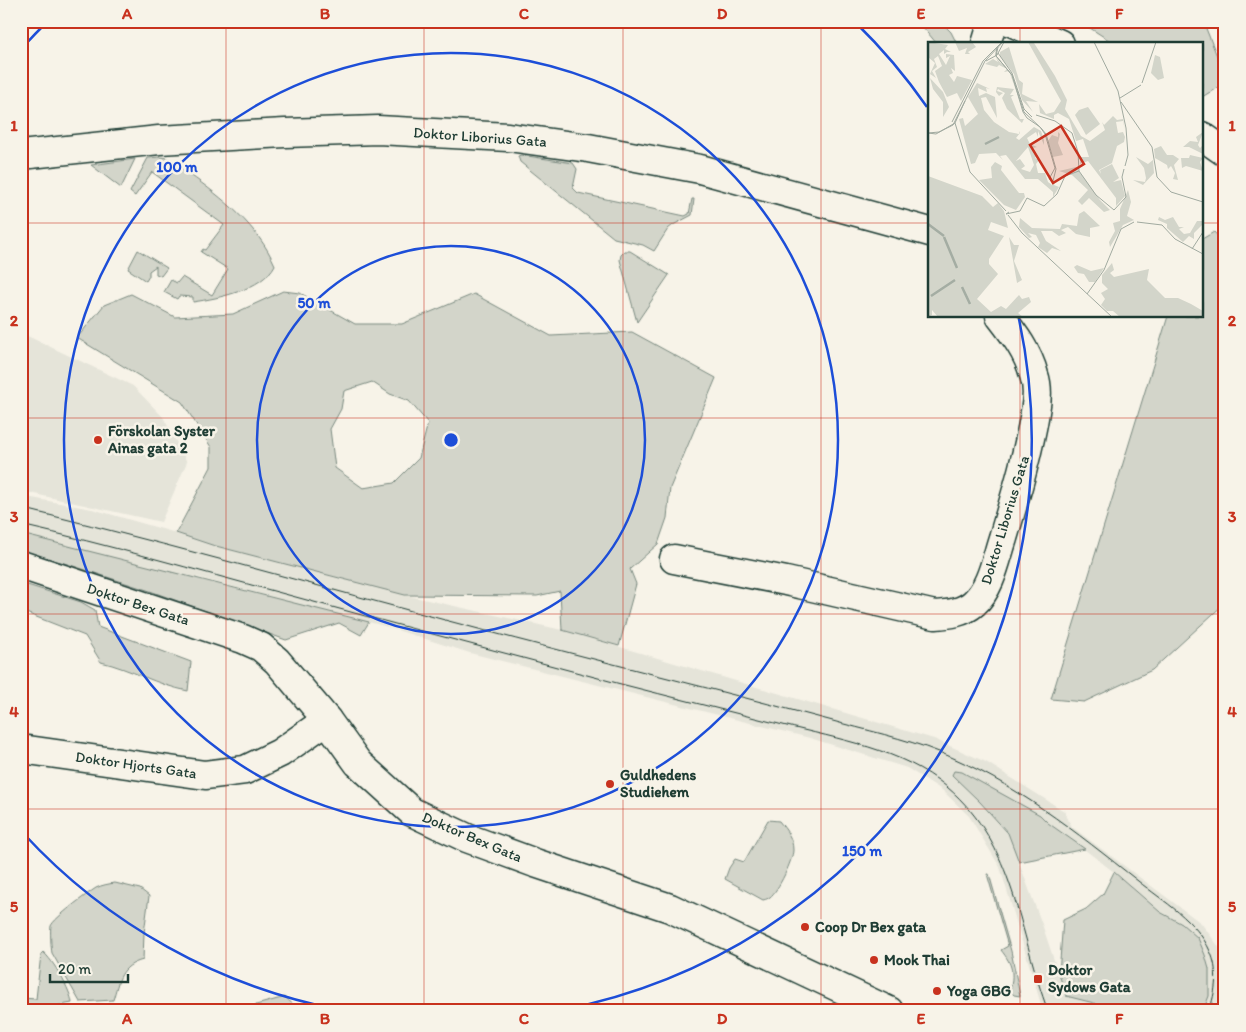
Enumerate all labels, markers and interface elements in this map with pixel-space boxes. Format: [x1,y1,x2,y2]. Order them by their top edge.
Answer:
text: A [121,4,133,23]
text: B [320,4,331,23]
text: C [519,4,530,23]
text: D [717,4,728,23]
text: E [917,4,926,23]
text: F [1115,4,1124,23]
inset map [928,42,1204,318]
text: 1 [10,116,18,135]
text: 1 [1228,116,1236,135]
street label: Doktor Liborius Gata [413,123,548,151]
text: 100 m [156,158,198,176]
text: 50 m [297,294,331,312]
text: 2 [10,311,19,330]
text: 2 [1228,311,1237,330]
place label: Förskolan Syster Ainas gata 2 [107,422,216,458]
centre of rings [442,431,460,449]
marker: Förskolan Syster Ainas gata 2 [92,434,104,446]
street label: Doktor Liborius Gata [977,453,1033,587]
text: 3 [10,507,19,526]
text: 3 [1228,507,1237,526]
street label: Doktor Bex Gata [84,579,192,629]
text: 4 [9,702,19,721]
text: 4 [1227,702,1237,721]
street label: Doktor Hjorts Gata [74,748,198,782]
place label: Guldhedens Studiehem [620,766,697,801]
marker: Guldhedens Studiehem [604,778,616,790]
street label: Doktor Bex Gata [419,808,525,866]
text: 150 m [842,842,882,860]
text: 5 [10,897,19,916]
text: 5 [1228,897,1237,916]
place label: Coop Dr Bex gata [815,918,926,937]
marker: Coop Dr Bex gata [799,921,811,933]
place label: Mook Thai [884,951,950,969]
scale bar [50,952,128,984]
marker: Mook Thai [868,954,880,966]
text: 20 m [58,960,92,978]
place label: Doktor Sydows Gata [1048,961,1131,997]
marker: Doktor Sydows Gata [1032,973,1044,985]
place label: Yoga GBG [946,982,1011,1001]
marker: Yoga GBG [931,985,943,997]
text: A [121,1009,133,1028]
text: B [320,1009,331,1028]
text: C [519,1009,530,1028]
text: D [717,1009,728,1028]
text: E [917,1009,926,1028]
text: F [1115,1009,1124,1028]

